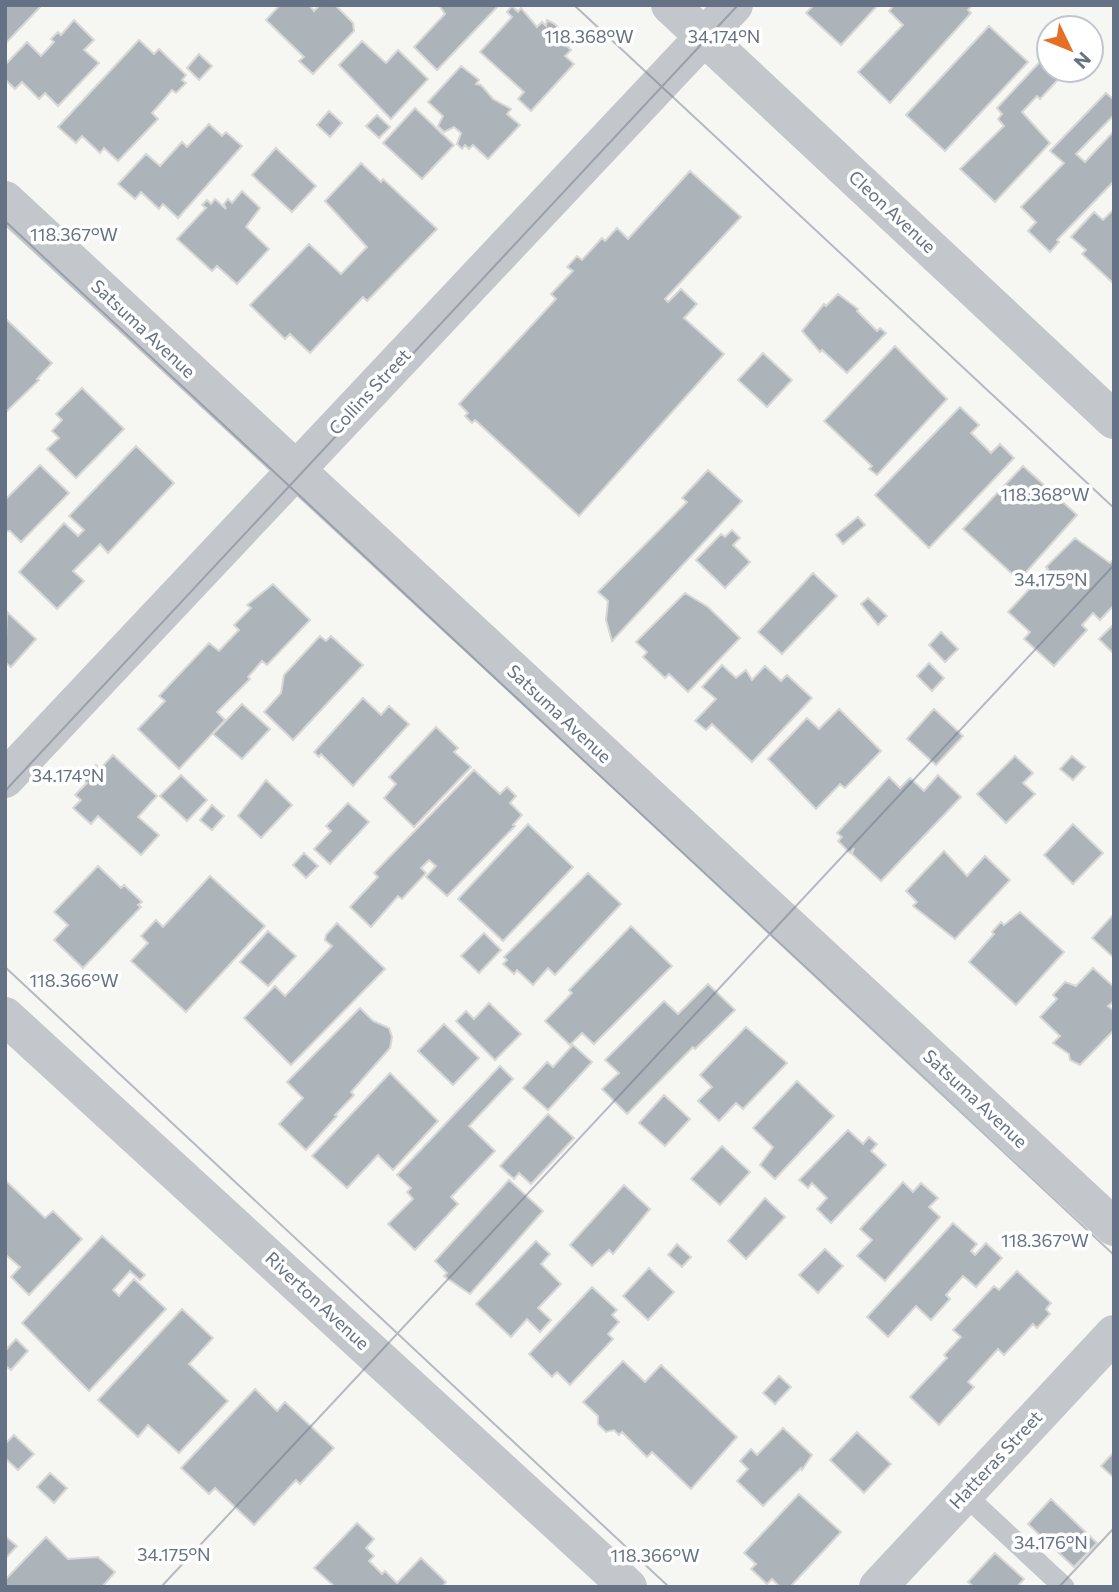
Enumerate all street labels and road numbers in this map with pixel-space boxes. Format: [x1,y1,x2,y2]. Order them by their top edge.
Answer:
street label: Cleon Avenue [845,165,941,257]
street label: Satsuma Avenue [87,274,200,382]
street label: Collins Street [324,344,415,439]
street label: Satsuma Avenue [503,659,616,767]
street label: Satsuma Avenue [919,1044,1032,1152]
street label: Riverton Avenue [261,1247,374,1354]
street label: Hatteras Street [944,1406,1046,1513]

